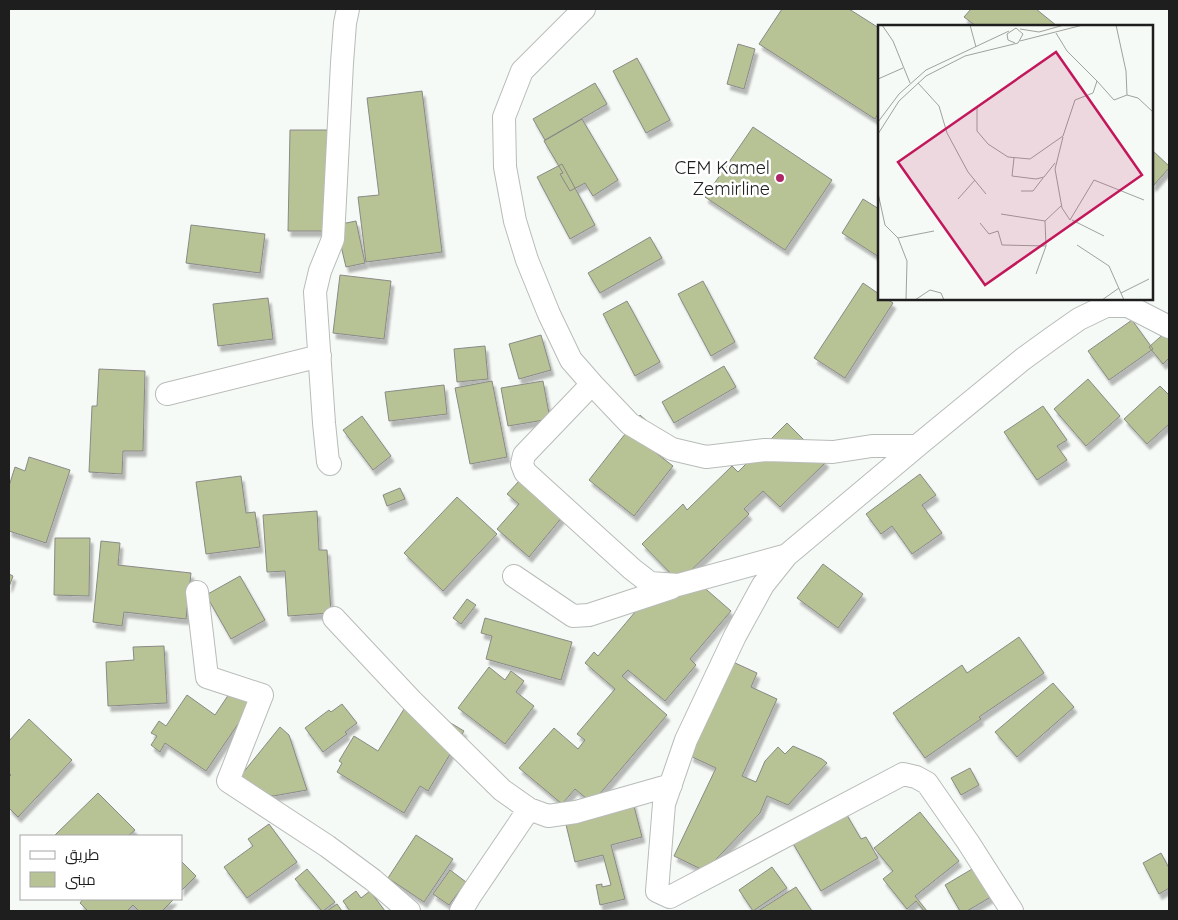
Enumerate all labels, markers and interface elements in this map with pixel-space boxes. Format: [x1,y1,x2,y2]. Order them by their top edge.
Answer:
inset map [878,25,1153,300]
place label: CEM Kamel Zemirline [674,156,770,200]
marker: CEM Kamel Zemirline [774,172,786,184]
legend [20,835,182,900]
text: طريق [65,845,99,865]
text: مبنى [65,870,96,890]

